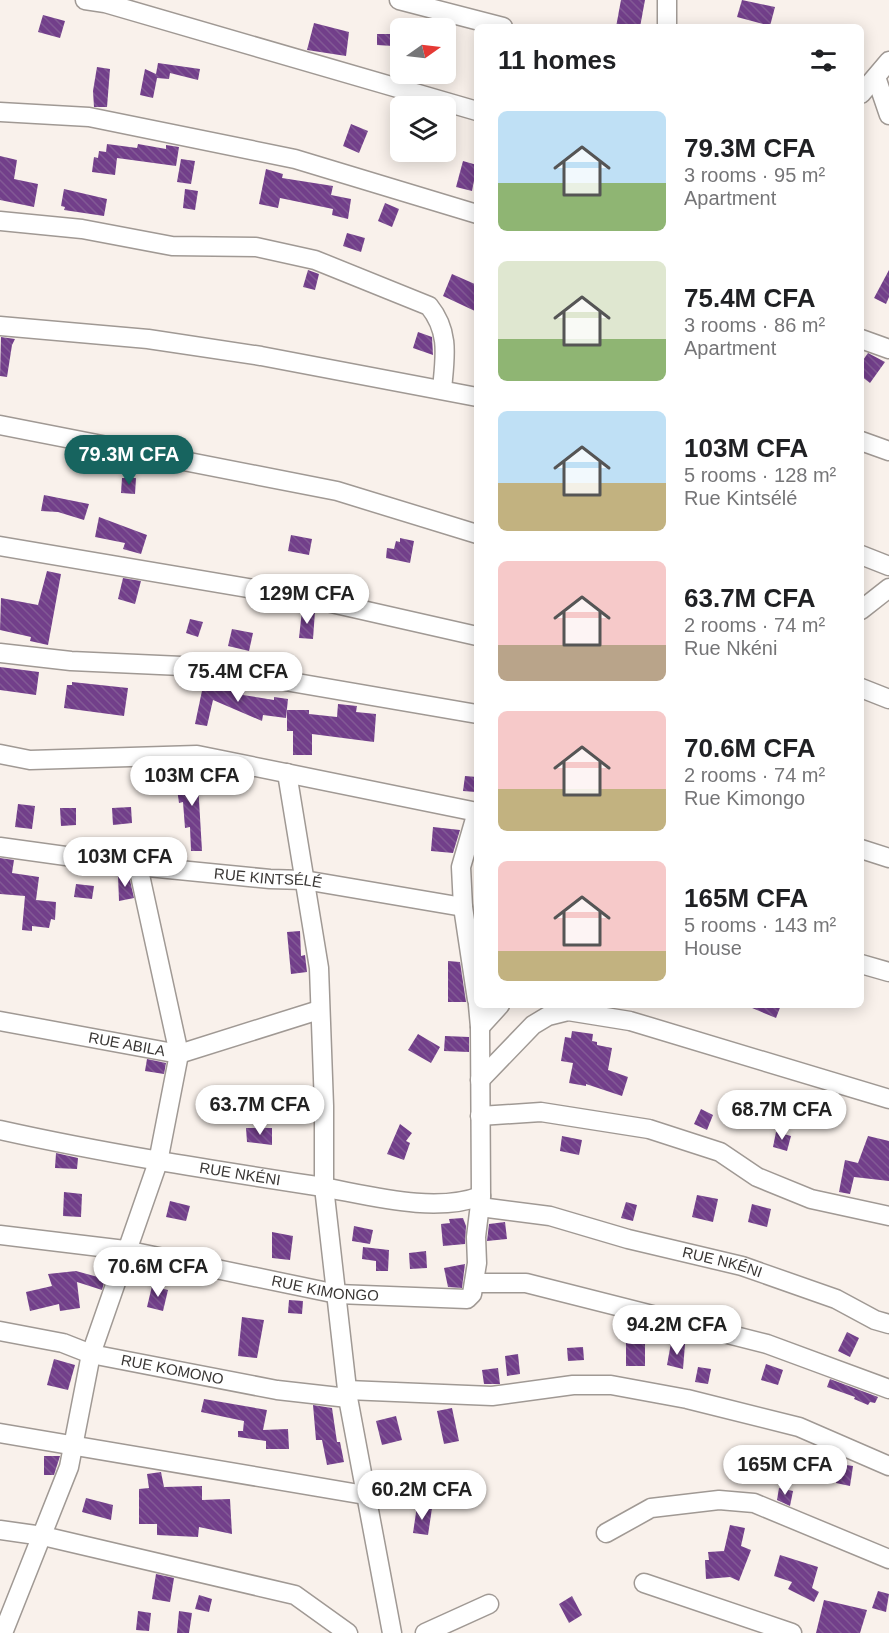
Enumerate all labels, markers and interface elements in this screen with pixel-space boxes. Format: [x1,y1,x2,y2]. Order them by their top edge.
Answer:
north arrow [390,18,456,84]
map controls [390,18,456,162]
icon: filters [807,44,840,77]
text: 11 homes [498,45,617,75]
button: layers [390,96,456,162]
text: 79.3M CFA [684,133,816,163]
icon: home [546,135,618,207]
text: 3 rooms · 95 m² [684,164,825,186]
text: Apartment [684,187,776,209]
text: 75.4M CFA [684,283,816,313]
icon: home [546,285,618,357]
text: 3 rooms · 86 m² [684,314,825,336]
text: Apartment [684,337,776,359]
text: 103M CFA [684,433,808,463]
pin: 79.3M CFA [60,435,198,486]
icon: home [546,435,618,507]
text: 79.3M CFA [78,443,180,465]
text: 5 rooms · 128 m² [684,464,836,486]
text: Rue Kintsélé [684,487,797,509]
pin: 129M CFA [245,574,369,625]
text: 129M CFA [259,582,355,604]
text: 63.7M CFA [684,583,816,613]
icon: home [546,585,618,657]
text: 2 rooms · 74 m² [684,614,825,636]
text: Rue Nkéni [684,637,777,659]
pin: 75.4M CFA [169,652,307,703]
text: 75.4M CFA [187,660,289,682]
text: 70.6M CFA [684,733,816,763]
icon: home [546,735,618,807]
pin: 103M CFA [130,756,254,807]
text: 103M CFA [144,764,240,786]
text: 2 rooms · 74 m² [684,764,825,786]
text: Rue Kimongo [684,787,805,809]
pin: 103M CFA [63,837,187,888]
text: 103M CFA [77,845,173,867]
street label: RUE KINTSÉLÉ [213,865,324,891]
text: 165M CFA [684,883,808,913]
icon: home [546,885,618,957]
text: 5 rooms · 143 m² [684,914,836,936]
text: House [684,937,742,959]
street label: RUE ABILA [87,1029,167,1059]
pin: 63.7M CFA [191,1085,329,1136]
pin: 68.7M CFA [713,1090,851,1141]
text: 63.7M CFA [209,1093,311,1115]
text: 68.7M CFA [731,1098,833,1120]
street label: RUE NKÉNI [198,1159,282,1188]
street label: RUE NKÉNI [681,1243,765,1280]
pin: 70.6M CFA [89,1247,227,1298]
text: 70.6M CFA [107,1255,209,1277]
street label: RUE KIMONGO [270,1272,379,1304]
pin: 94.2M CFA [608,1305,746,1356]
text: 94.2M CFA [626,1313,728,1335]
street label: RUE KOMONO [120,1351,225,1387]
pin: 165M CFA [723,1445,847,1496]
text: 165M CFA [737,1453,833,1475]
pin: 60.2M CFA [353,1470,491,1521]
text: 60.2M CFA [371,1478,473,1500]

